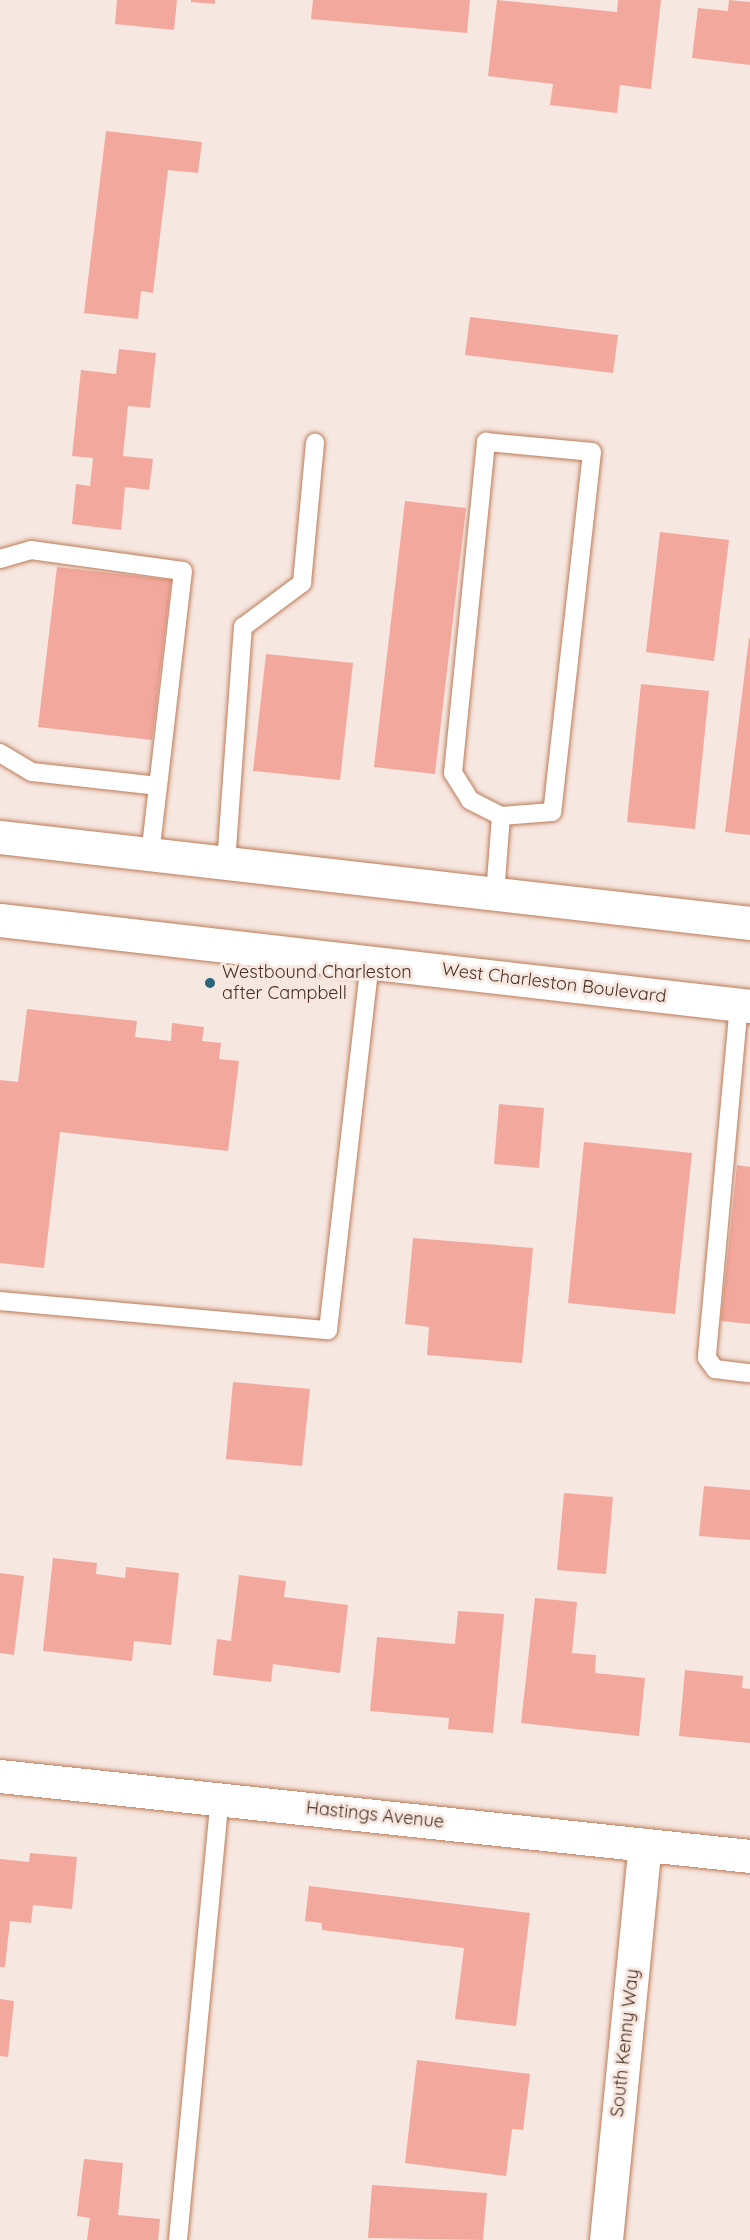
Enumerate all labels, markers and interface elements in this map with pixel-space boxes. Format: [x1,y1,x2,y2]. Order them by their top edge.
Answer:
street label: West Charleston Boulevard [441,959,667,1007]
place label: Westbound Charleston after Campbell [222,962,412,1004]
marker: Westbound Charleston after Campbell [203,976,217,990]
street label: Hastings Avenue [305,1797,445,1833]
street label: South Kenny Way [606,1968,644,2118]

